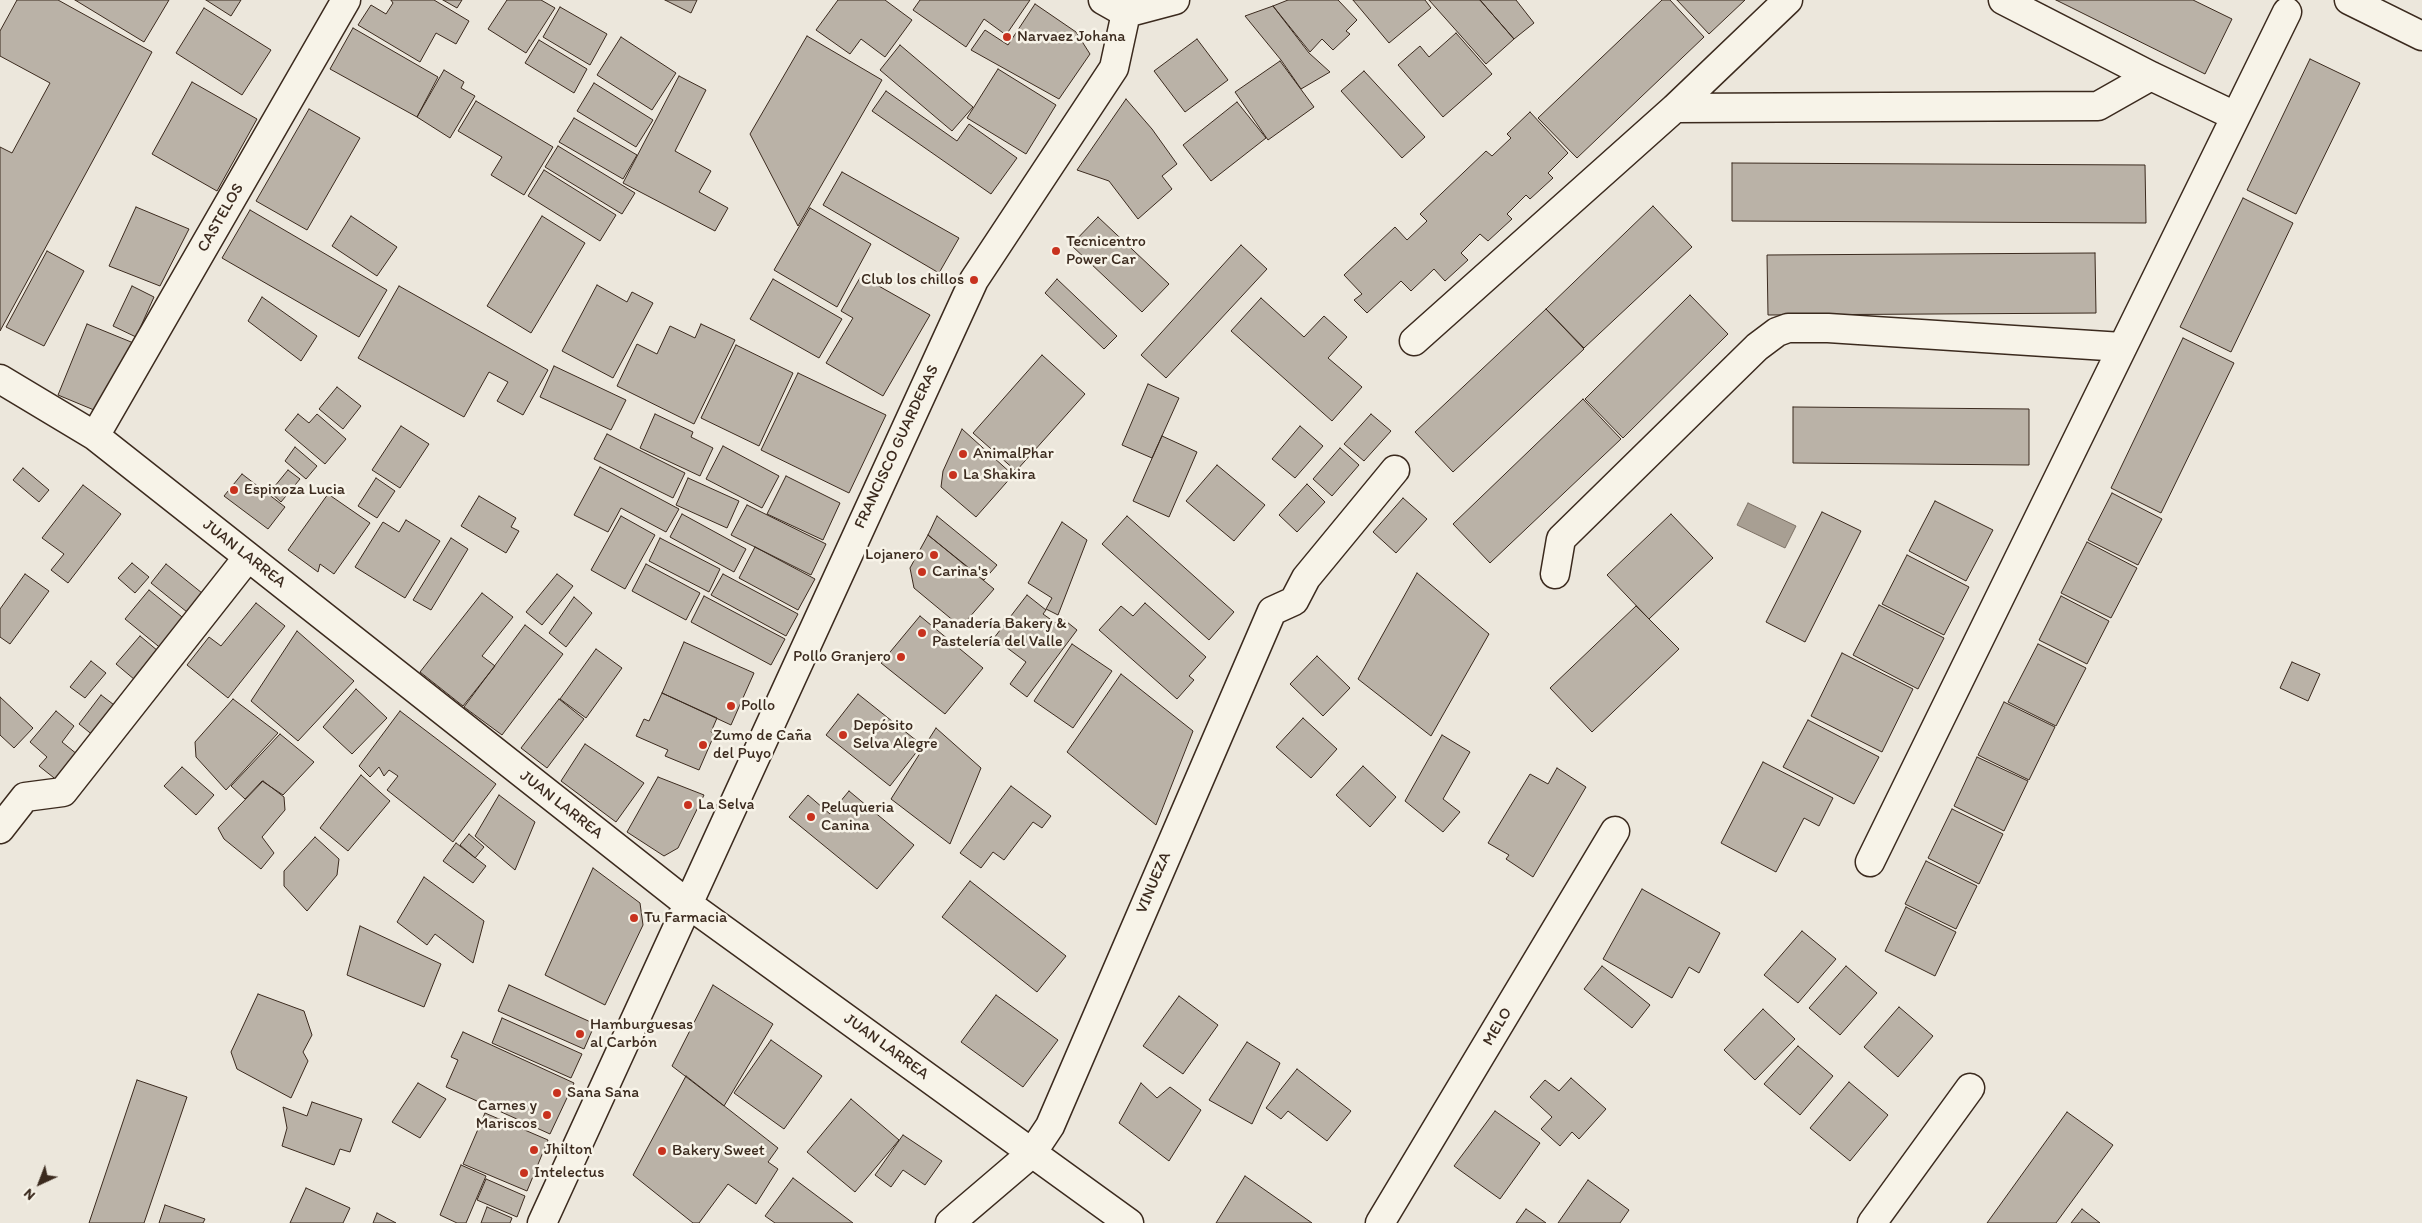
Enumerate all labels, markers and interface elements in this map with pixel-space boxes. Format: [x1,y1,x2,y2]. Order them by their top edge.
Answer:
place label: Narvaez Johana [1017,27,1126,47]
marker: Narvaez Johana [1001,31,1013,43]
street label: CASTELOS [194,180,248,256]
place label: Tecnicentro Power Car [1066,232,1146,270]
marker: Tecnicentro Power Car [1050,245,1062,257]
place label: Club los chillos [861,270,964,290]
marker: Club los chillos [968,274,980,286]
street label: FRANCISCO GUARDERAS [851,362,943,532]
place label: AnimalPhar [973,444,1054,464]
marker: AnimalPhar [957,448,969,460]
place label: La Shakira [963,465,1036,485]
marker: La Shakira [947,469,959,481]
place label: Espinoza Lucia [244,480,345,500]
marker: Espinoza Lucia [228,484,240,496]
street label: JUAN LARREA [199,516,289,592]
place label: Lojanero [865,545,924,565]
marker: Lojanero [928,549,940,561]
place label: Carina's [932,562,988,582]
marker: Carina's [916,566,928,578]
place label: Panadería Bakery & Pastelería del Valle [932,614,1067,652]
marker: Panadería Bakery & Pastelería del Valle [916,627,928,639]
place label: Pollo Granjero [793,647,891,667]
marker: Pollo Granjero [895,651,907,663]
place label: Pollo [741,696,775,716]
marker: Pollo [725,700,737,712]
place label: Depósito Selva Alegre [853,716,938,754]
place label: Zumo de Caña del Puyo [713,726,812,764]
marker: Depósito Selva Alegre [837,729,849,741]
marker: Zumo de Caña del Puyo [697,739,709,751]
street label: JUAN LARREA [516,767,606,843]
place label: La Selva [698,795,754,815]
place label: Peluqueria Canina [821,798,894,836]
marker: La Selva [682,799,694,811]
marker: Peluqueria Canina [805,811,817,823]
street label: VINUEZA [1132,849,1176,917]
place label: Tu Farmacia [644,908,727,928]
marker: Tu Farmacia [628,912,640,924]
street label: MELO [1479,1004,1517,1050]
street label: JUAN LARREA [840,1010,932,1084]
place label: Hamburguesas al Carbón [590,1015,693,1053]
marker: Hamburguesas al Carbón [574,1028,586,1040]
place label: Sana Sana [567,1083,639,1103]
marker: Sana Sana [551,1087,563,1099]
place label: Carnes y Mariscos [476,1096,537,1134]
marker: Carnes y Mariscos [541,1109,553,1121]
place label: Jhilton [544,1140,592,1160]
place label: Bakery Sweet [672,1141,765,1161]
marker: Jhilton [528,1144,540,1156]
marker: Bakery Sweet [656,1145,668,1157]
north arrow [15,1158,65,1208]
place label: Intelectus [534,1163,604,1183]
marker: Intelectus [518,1167,530,1179]
text: N [20,1185,39,1204]

